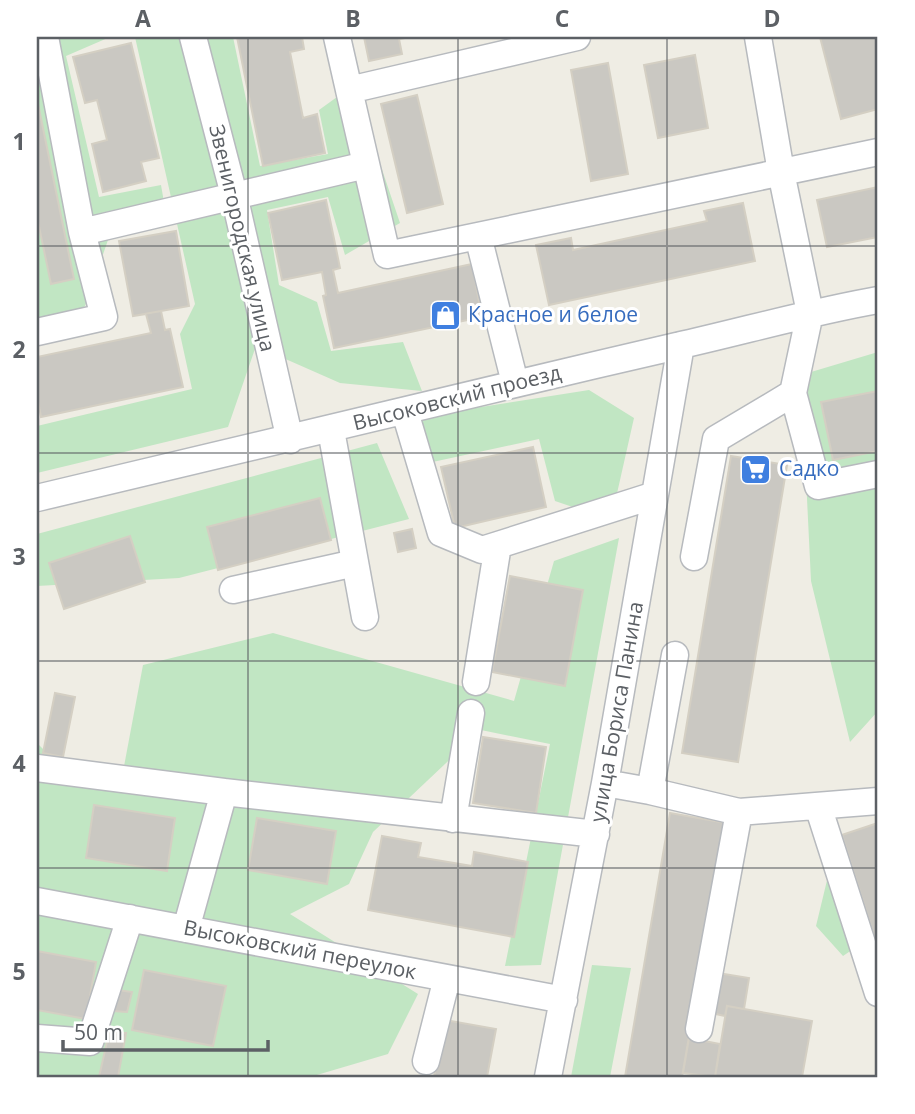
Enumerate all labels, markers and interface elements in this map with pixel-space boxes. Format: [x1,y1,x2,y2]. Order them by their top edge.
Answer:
text: A [135,2,151,34]
text: B [345,2,361,34]
text: C [555,2,569,34]
text: D [763,2,781,34]
street label: Звенигородская улица [203,121,283,354]
text: 1 [12,125,26,157]
shop icon: Красное и белое [428,298,462,332]
place label: Красное и белое [468,300,638,328]
text: 2 [12,333,26,365]
street label: Высоковский проезд [350,358,564,436]
supermarket icon: Садко [739,452,773,486]
place label: Садко [779,454,839,482]
text: 3 [12,540,26,572]
street label: улица Бориса Панина [583,599,649,824]
text: 4 [12,747,26,779]
street label: Высоковский переулок [181,913,419,985]
text: 5 [12,955,26,987]
scale bar [63,1009,268,1053]
text: 50 m [74,1018,123,1046]

